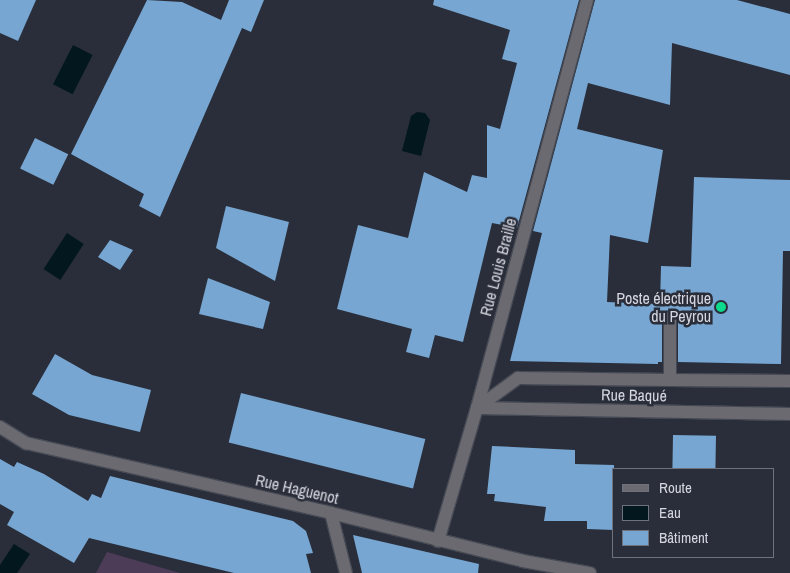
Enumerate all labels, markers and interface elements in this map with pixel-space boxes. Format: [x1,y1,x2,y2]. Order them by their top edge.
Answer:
street label: Rue Louis Braille [476,216,520,318]
place label: Poste électrique du Peyrou [616,288,711,326]
marker: Poste électrique du Peyrou [715,301,727,313]
street label: Rue Baqué [601,385,667,405]
legend [612,468,775,558]
street label: Rue Haguenot [254,470,340,508]
text: Route [659,477,692,498]
text: Eau [659,502,681,523]
text: Bâtiment [659,527,708,548]

